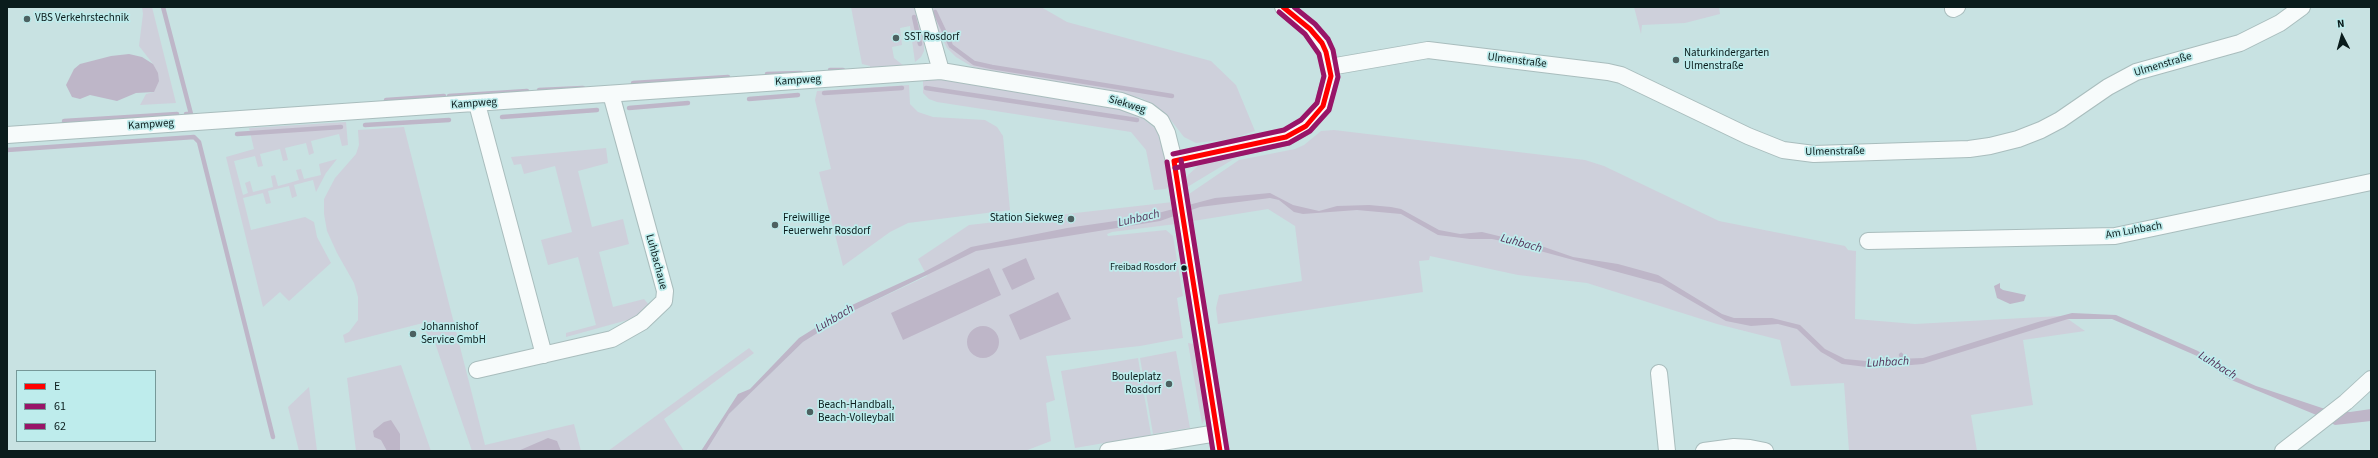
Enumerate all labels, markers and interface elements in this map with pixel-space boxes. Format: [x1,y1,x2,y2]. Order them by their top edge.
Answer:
place label: VBS Verkehrstechnik [35,12,129,26]
marker: VBS Verkehrstechnik [22,14,32,24]
north arrow [2322,16,2362,56]
text: N [2336,16,2345,31]
place label: SST Rosdorf [904,31,959,45]
marker: SST Rosdorf [891,33,901,43]
place label: Naturkindergarten Ulmenstraße [1684,47,1769,73]
street label: Ulmenstraße [2133,50,2193,80]
street label: Ulmenstraße [1487,51,1547,71]
marker: Naturkindergarten Ulmenstraße [1671,55,1681,65]
street label: Kampweg [775,73,821,89]
street label: Siekweg [1107,93,1147,117]
street label: Kampweg [451,96,497,112]
street label: Kampweg [128,117,174,133]
street label: Ulmenstraße [1805,145,1865,159]
water label: Luhbach [1117,207,1161,231]
place label: Freiwillige Feuerwehr Rosdorf [783,212,870,238]
place label: Station Siekweg [990,212,1063,226]
marker: Station Siekweg [1066,214,1076,224]
marker: Freiwillige Feuerwehr Rosdorf [770,220,780,230]
street label: Am Luhbach [2105,220,2163,242]
water label: Luhbach [1499,232,1543,256]
street label: Luhbachaue [642,233,670,291]
place label: Freibad Rosdorf [1110,262,1176,274]
marker: Freibad Rosdorf [1179,263,1189,273]
water label: Luhbach [813,302,857,336]
place label: Johannishof Service GmbH [421,321,486,347]
marker: Johannishof Service GmbH [408,329,418,339]
water label: Luhbach [2195,349,2239,383]
water label: Luhbach [1866,355,1910,371]
legend [16,370,156,442]
place label: Bouleplatz Rosdorf [1112,371,1161,397]
text: E [54,378,60,395]
marker: Bouleplatz Rosdorf [1164,379,1174,389]
text: 61 [54,398,66,415]
place label: Beach-Handball, Beach-Volleyball [818,399,894,425]
marker: Beach-Handball, Beach-Volleyball [805,407,815,417]
text: 62 [54,418,66,435]

